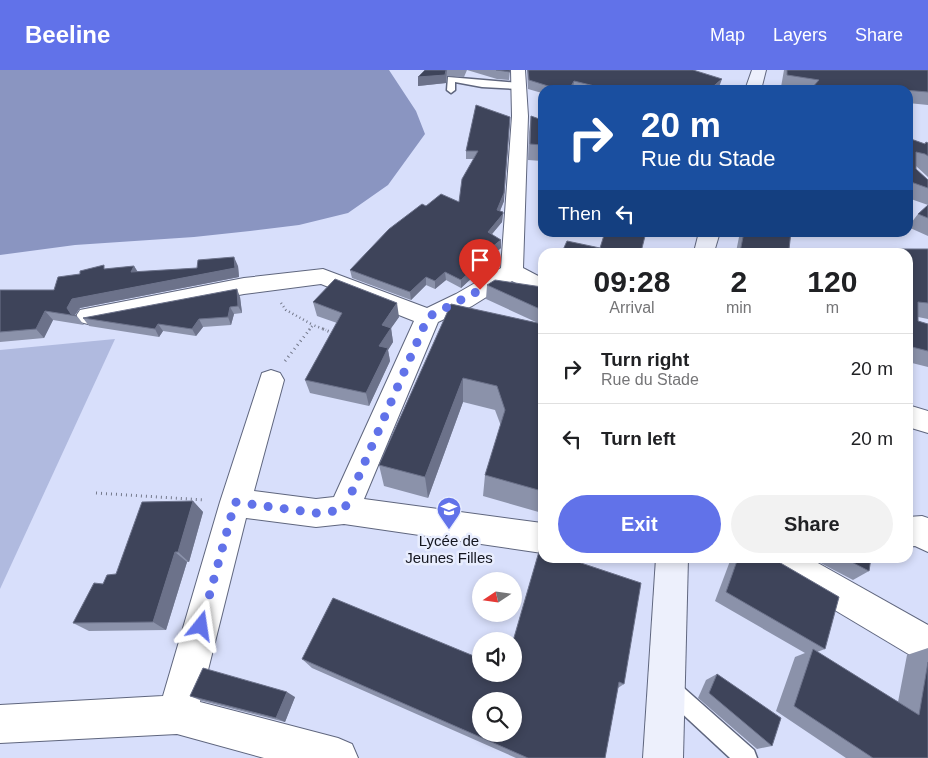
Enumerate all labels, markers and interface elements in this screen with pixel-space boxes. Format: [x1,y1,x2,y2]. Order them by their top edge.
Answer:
text: Beeline [25,21,110,48]
text: Map [710,25,745,45]
text: Layers [773,25,827,45]
text: Share [855,25,903,45]
icon: right [558,105,623,170]
text: 20 m [641,105,721,144]
text: Rue du Stade [641,146,776,171]
icon: left [611,200,639,228]
text: Then [558,203,601,224]
pin [459,239,501,290]
icon: arrive [466,246,494,274]
text: 09:28 [594,265,670,298]
text: 2 [730,265,747,298]
text: 120 [807,265,857,298]
text: Arrival [609,299,655,316]
text: min [726,299,752,316]
text: m [826,299,839,316]
text: Turn right [601,349,689,370]
icon: right [558,355,586,383]
text: 20 m [851,358,893,379]
text: Rue du Stade [601,371,699,388]
icon: left [558,425,586,453]
text: Turn left [601,428,676,449]
text: 20 m [851,428,893,449]
button: Exit [558,495,721,553]
button: Share [731,495,893,553]
school or university icon: Lycée de Jeunes Filles [436,496,462,530]
place label: Lycée de Jeunes Filles [405,532,493,566]
north arrow [472,572,522,622]
map controls [472,572,522,742]
position arrow [174,599,226,651]
button: sound [472,632,522,682]
button: search [472,692,522,742]

